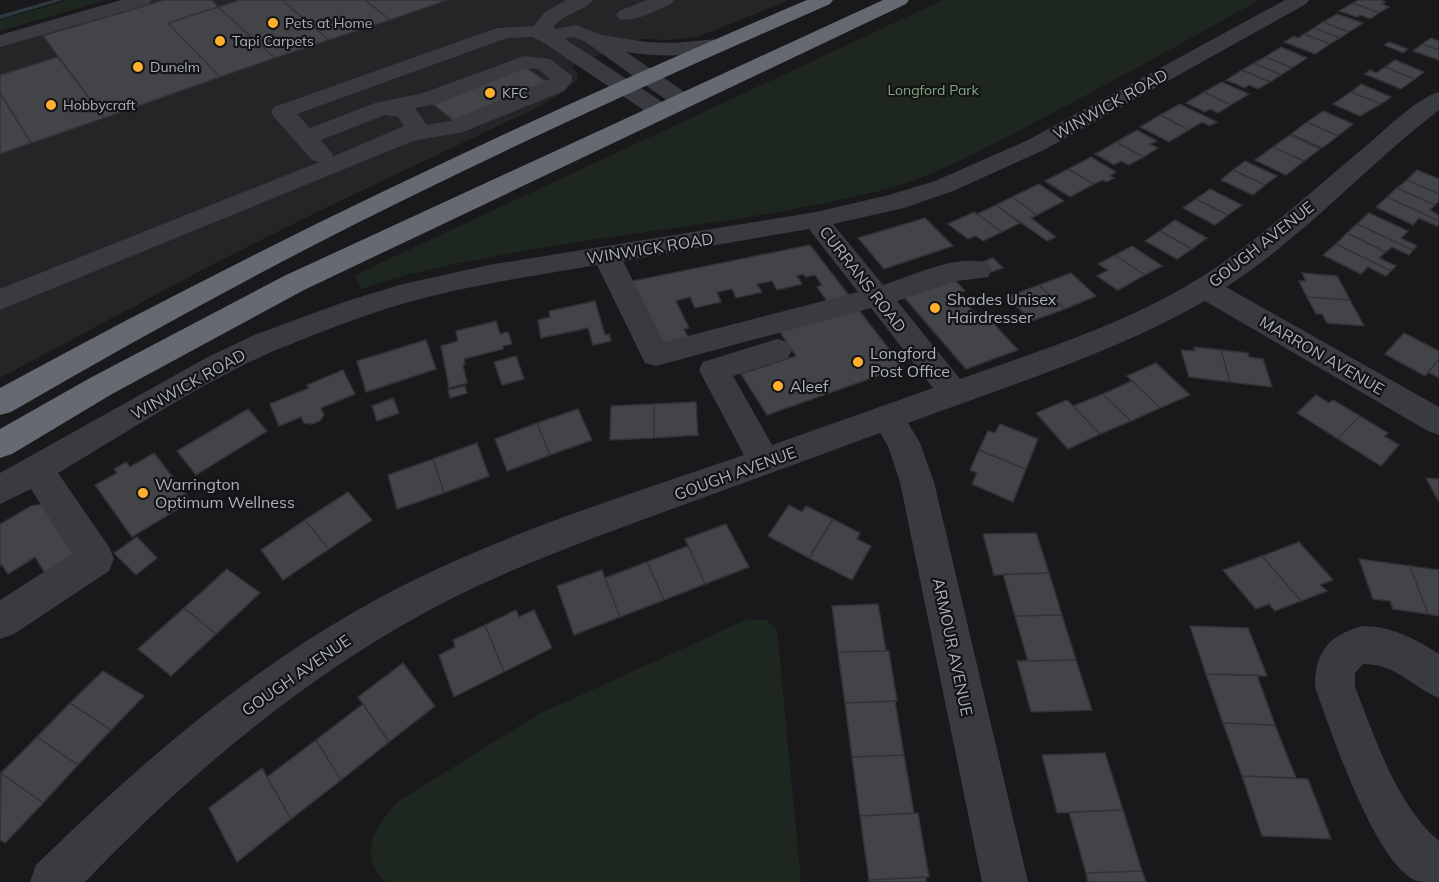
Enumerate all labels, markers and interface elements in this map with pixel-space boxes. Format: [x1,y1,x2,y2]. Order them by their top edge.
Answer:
place label: Pets at Home [285,14,373,32]
marker: Pets at Home [266,16,280,30]
place label: Tapi Carpets [232,32,314,50]
marker: Tapi Carpets [213,34,227,48]
place label: Dunelm [150,58,200,76]
marker: Dunelm [131,60,145,74]
street label: WINWICK ROAD [1049,64,1171,144]
park label: Longford Park [887,81,979,99]
place label: KFC [502,84,528,102]
marker: KFC [483,86,497,100]
place label: Hobbycraft [63,96,135,114]
marker: Hobbycraft [44,98,58,112]
street label: GOUGH AVENUE [1204,197,1318,291]
street label: CURRANS ROAD [815,222,911,336]
street label: WINWICK ROAD [585,228,715,268]
place label: Shades Unisex Hairdresser [947,289,1057,327]
marker: Shades Unisex Hairdresser [928,301,942,315]
street label: MARRON AVENUE [1256,311,1388,399]
place label: Longford Post Office [870,343,950,381]
street label: WINWICK ROAD [127,344,249,424]
marker: Longford Post Office [851,355,865,369]
place label: Aleef [790,376,829,396]
marker: Aleef [771,379,785,393]
street label: GOUGH AVENUE [671,442,799,504]
place label: Warrington Optimum Wellness [155,474,295,512]
marker: Warrington Optimum Wellness [136,486,150,500]
street label: ARMOUR AVENUE [929,576,977,718]
street label: GOUGH AVENUE [238,630,354,720]

